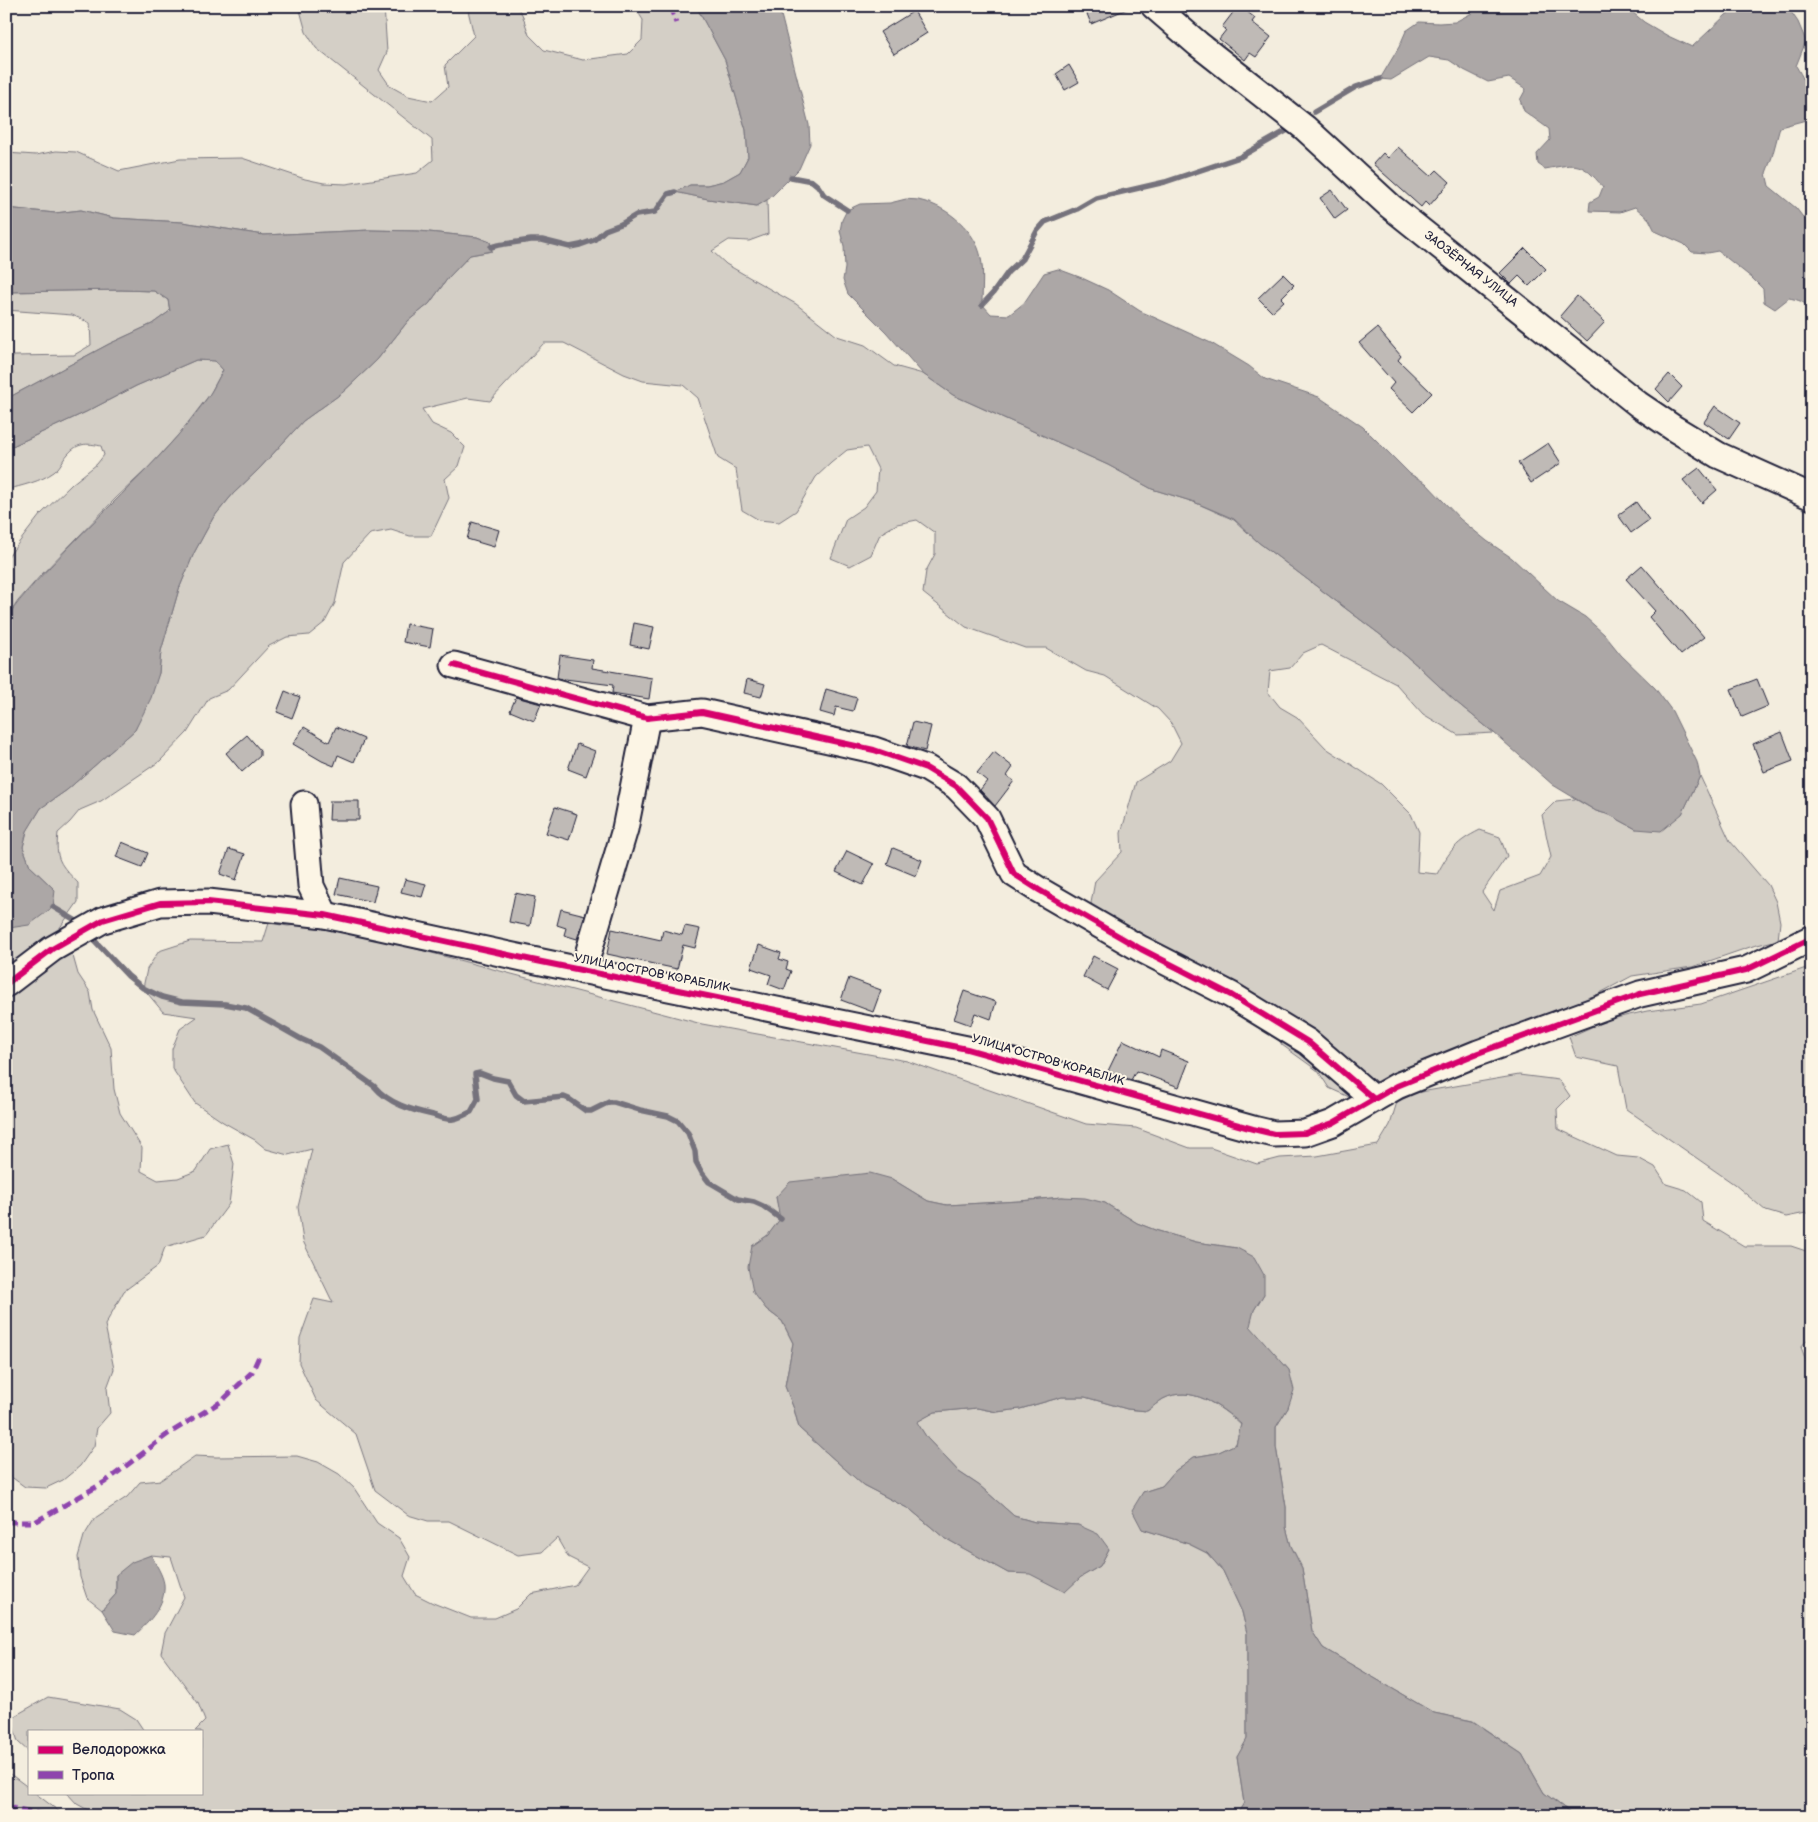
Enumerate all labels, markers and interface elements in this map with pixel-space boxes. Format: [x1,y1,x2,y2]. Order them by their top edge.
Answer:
street label: ЗАОЗЁРНАЯ УЛИЦА [1421,227,1522,311]
street label: УЛИЦА ОСТРОВ КОРАБЛИК [573,951,731,996]
street label: УЛИЦА ОСТРОВ КОРАБЛИК [970,1031,1126,1089]
legend [28,1730,202,1794]
text: Велодорожка [72,1740,166,1759]
text: Тропа [72,1766,115,1785]

